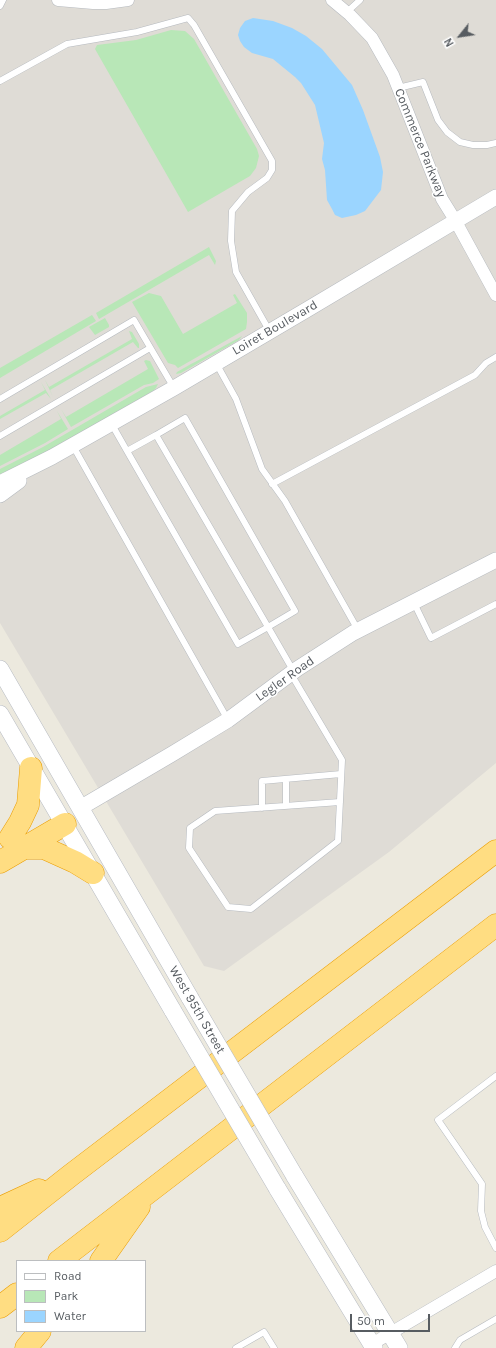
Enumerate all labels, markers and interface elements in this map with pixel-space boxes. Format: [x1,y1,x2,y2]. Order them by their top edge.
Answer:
north arrow [440,16,480,56]
text: N [442,36,457,49]
street label: Commerce Parkway [391,86,449,200]
street label: Loiret Boulevard [230,297,320,359]
street label: Legler Road [253,653,317,705]
street label: West 95th Street [165,963,229,1057]
legend [16,1260,146,1332]
text: Road [54,1269,82,1283]
text: Park [54,1289,78,1303]
scale bar [352,1306,432,1332]
text: Water [54,1309,86,1323]
text: 50 m [357,1314,385,1328]

